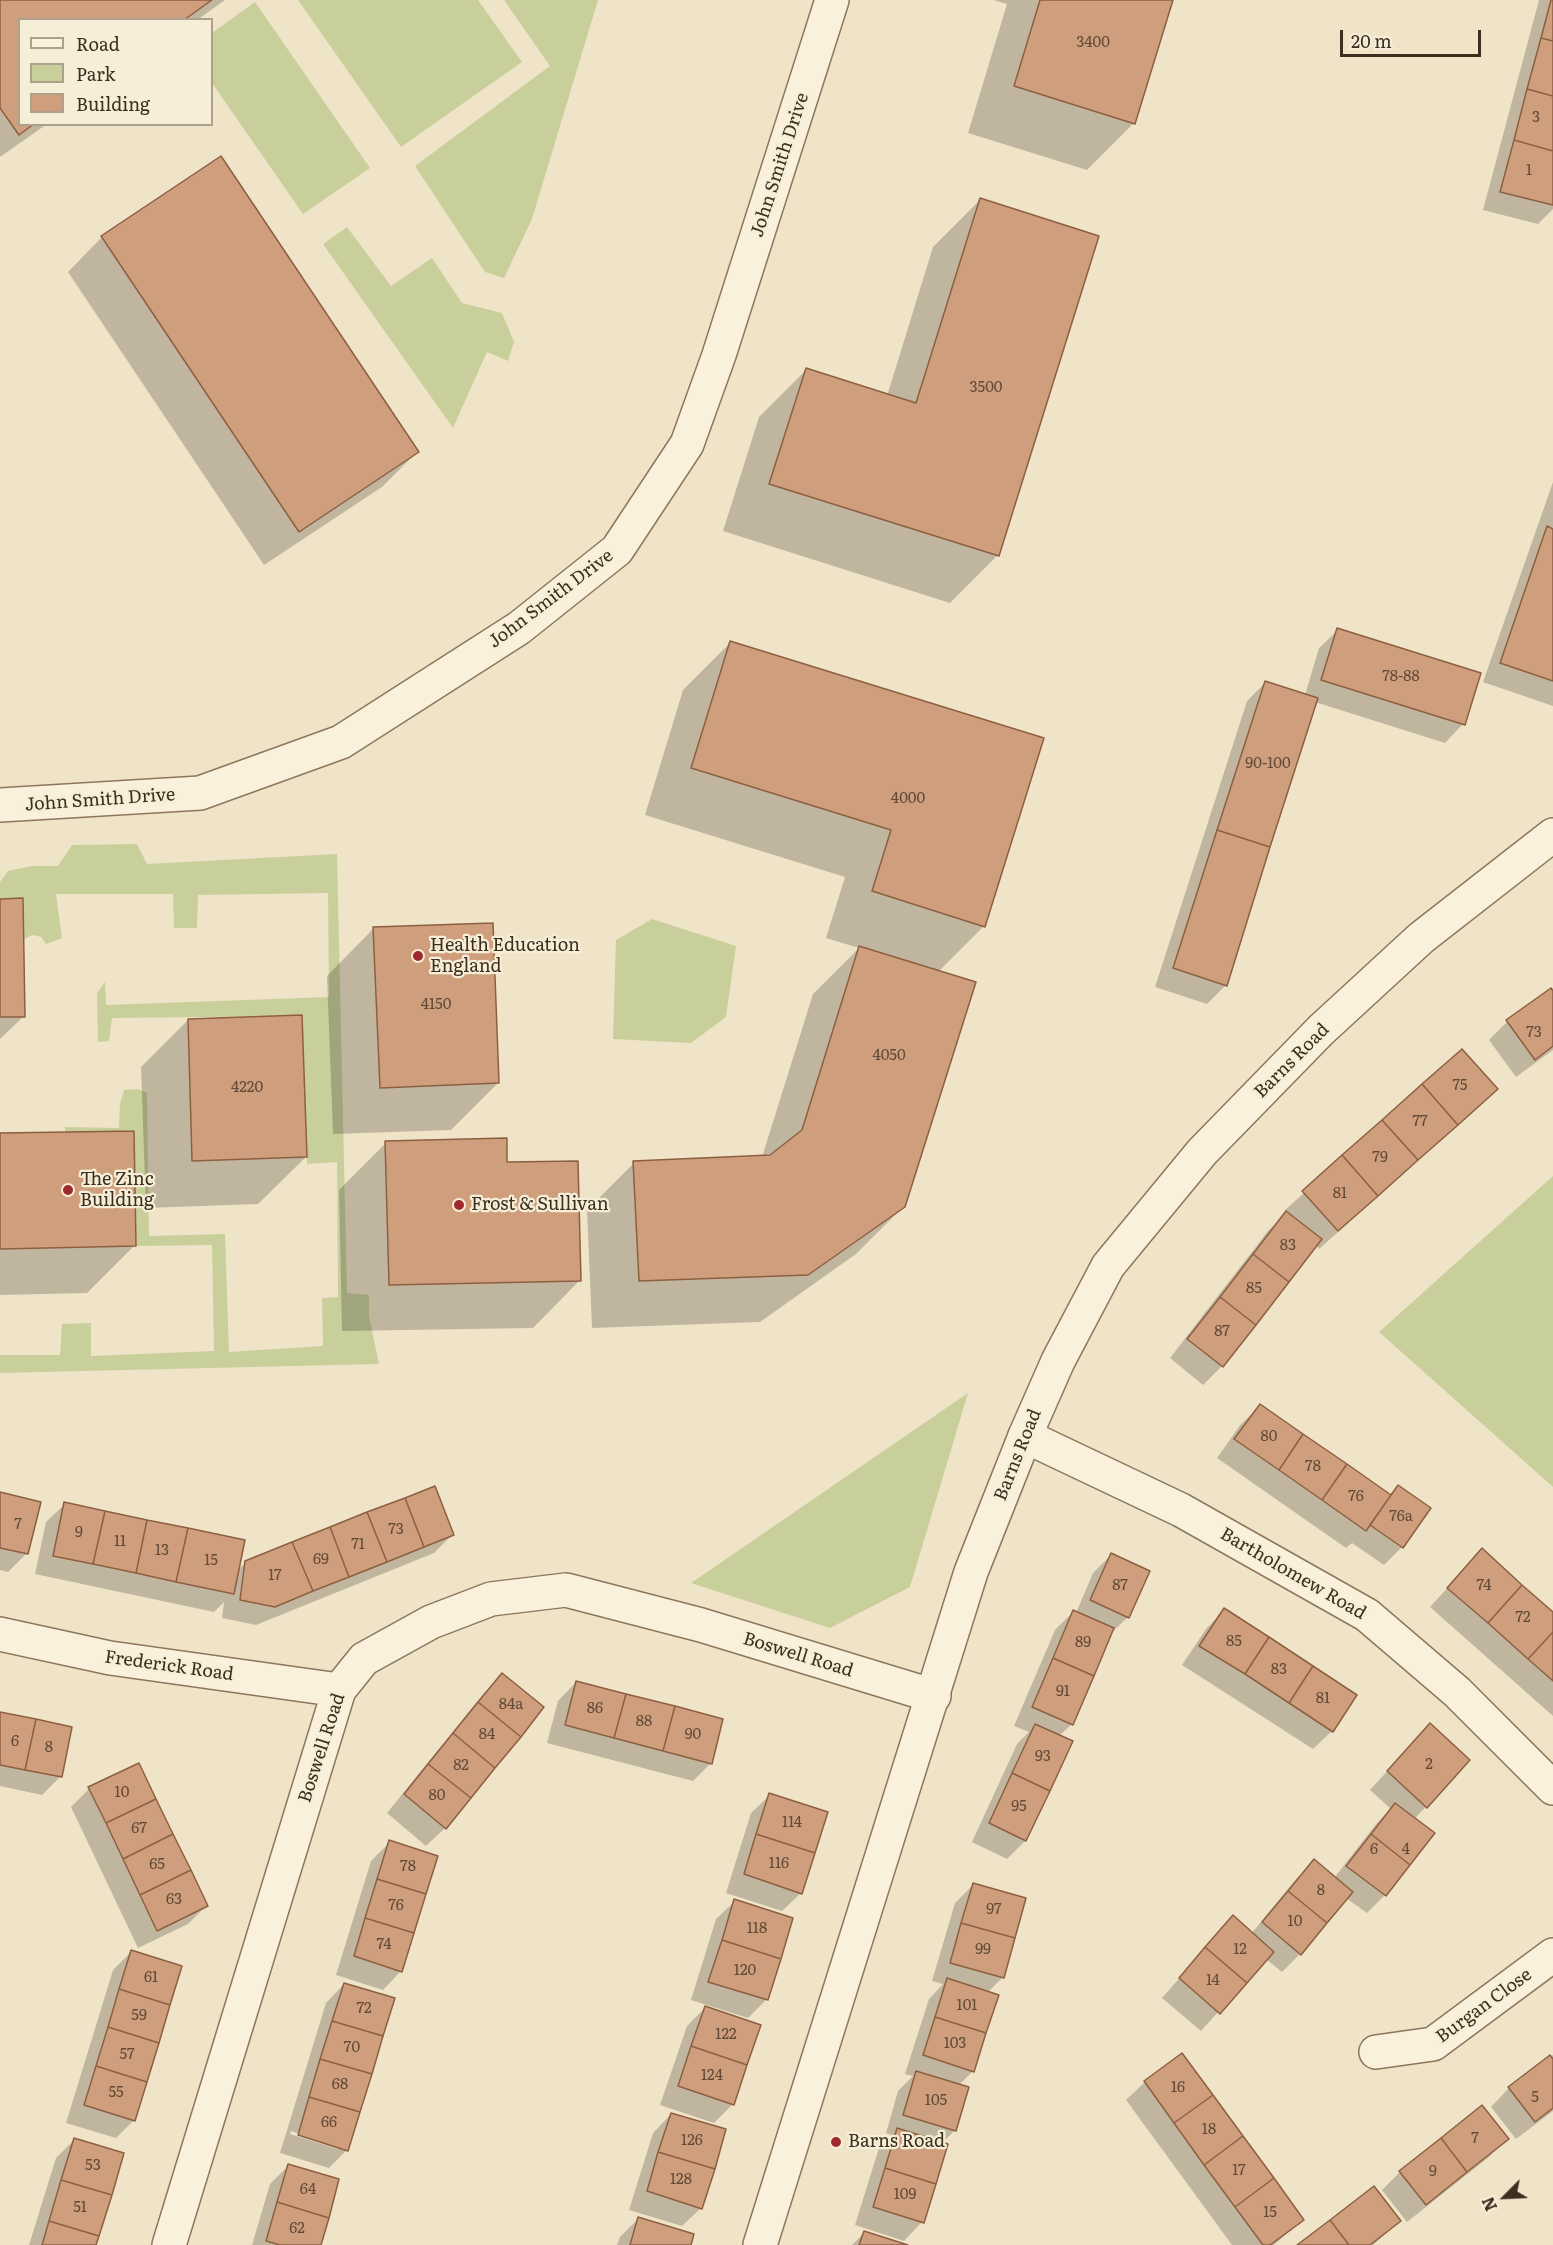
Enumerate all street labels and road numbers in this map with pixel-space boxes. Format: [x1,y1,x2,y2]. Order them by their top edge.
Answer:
street label: John Smith Drive [746,90,814,240]
street label: John Smith Drive [484,545,618,653]
street label: John Smith Drive [24,784,176,816]
street label: Barns Road [1250,1019,1334,1103]
street label: Barns Road [990,1406,1046,1504]
street label: Bartholomew Road [1216,1523,1370,1625]
street label: Boswell Road [740,1628,856,1682]
street label: Frederick Road [103,1646,235,1686]
street label: Boswell Road [294,1690,350,1806]
street label: Burgan Close [1432,1964,1536,2048]

